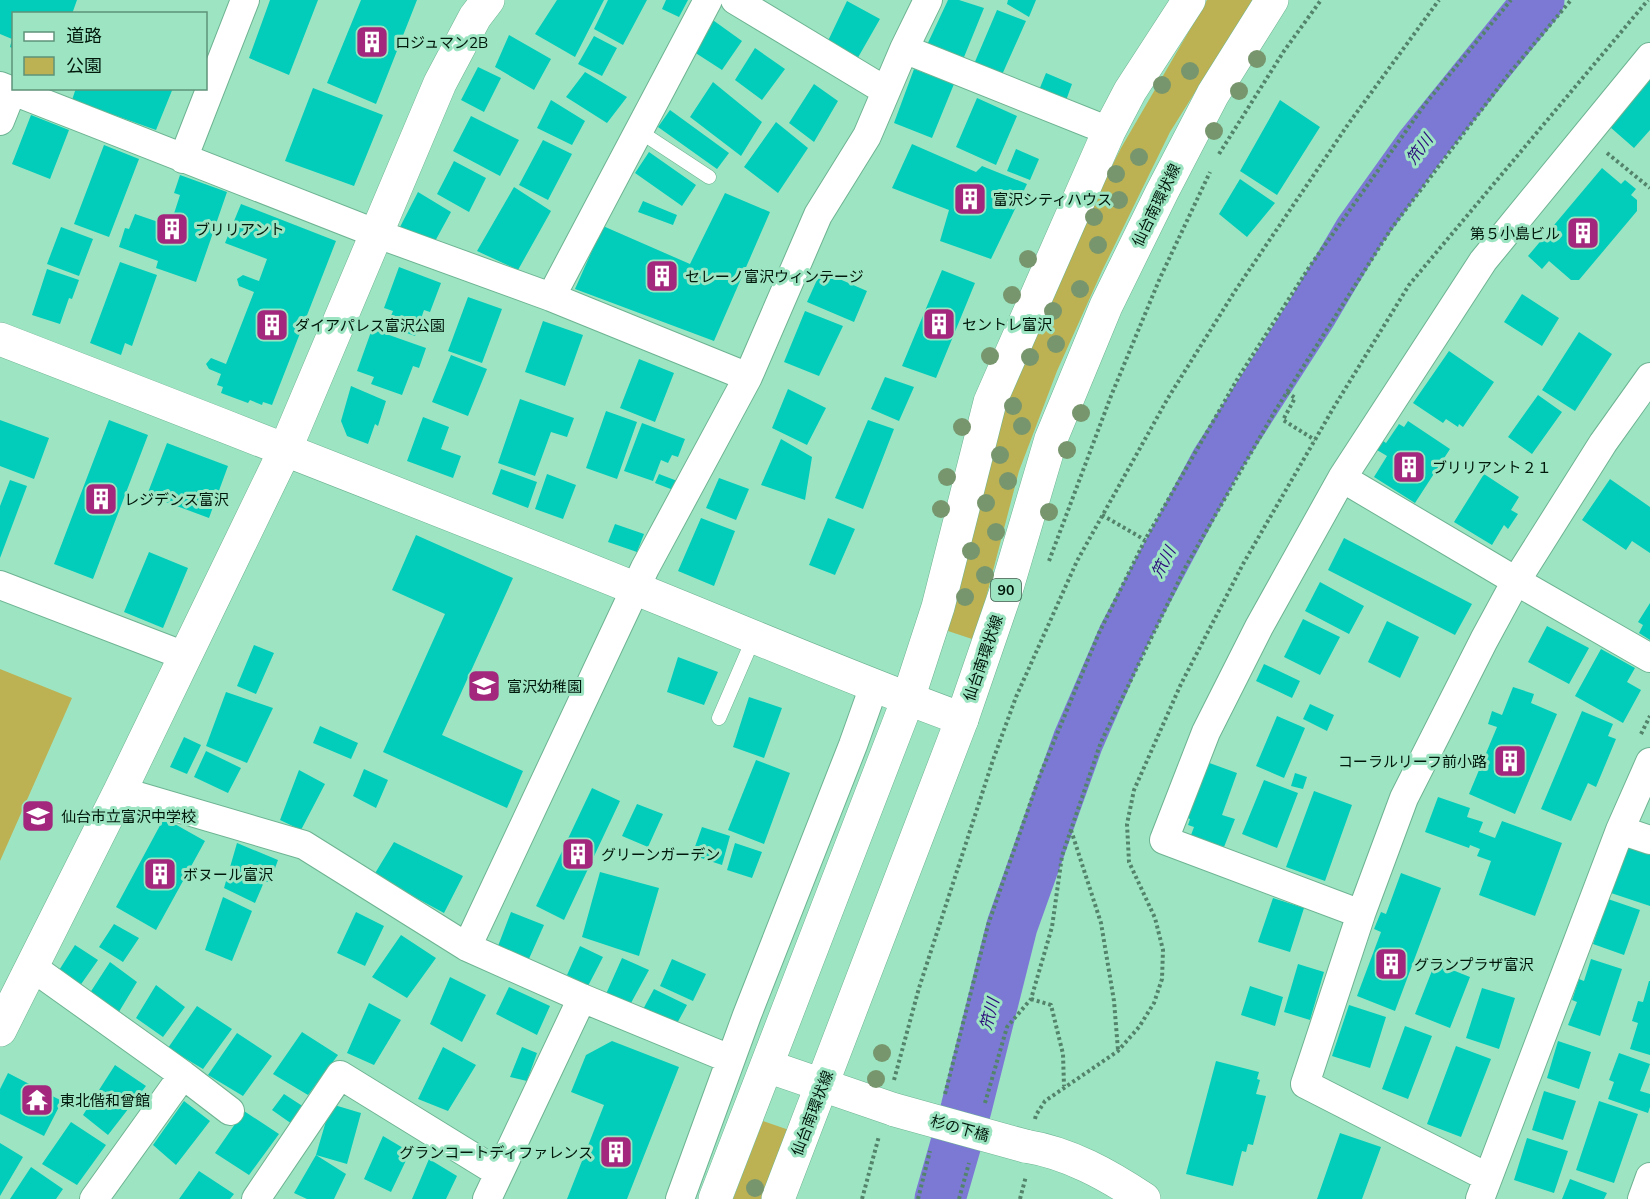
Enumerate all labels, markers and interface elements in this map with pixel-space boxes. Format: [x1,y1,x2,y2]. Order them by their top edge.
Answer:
legend [12,12,207,90]
text: 道路 [66,24,102,47]
building icon: ロジュマン2B [354,24,390,60]
place label: ロジュマン2B [395,33,488,52]
text: 公園 [66,54,102,77]
water label: 笊川 [1401,129,1438,168]
street label: 仙台南環状線 [1128,160,1184,250]
building icon: 富沢シティハウス [952,181,988,217]
place label: 富沢シティハウス [993,190,1112,209]
building icon: ブリリアント [154,211,190,247]
building icon: 第５小島ビル [1565,215,1601,251]
place label: ブリリアント [195,220,284,239]
place label: 第５小島ビル [1470,224,1560,243]
building icon: セレーノ富沢ウィンテージ [644,258,680,294]
place label: セレーノ富沢ウィンテージ [685,267,864,286]
building icon: セントレ富沢 [921,306,957,342]
building icon: ダイアパレス富沢公園 [254,307,290,343]
place label: セントレ富沢 [962,315,1052,334]
place label: ダイアパレス富沢公園 [295,316,445,335]
building icon: ブリリアント２１ [1391,449,1427,485]
place label: ブリリアント２１ [1432,458,1551,477]
building icon: レジデンス富沢 [83,481,119,517]
place label: レジデンス富沢 [124,490,229,509]
water label: 笊川 [1147,541,1180,581]
road number: 90 [991,579,1021,601]
street label: 仙台南環状線 [959,612,1007,704]
school or university icon: 富沢幼稚園 [466,668,502,704]
place label: 富沢幼稚園 [507,677,582,696]
building icon: コーラルリーフ前小路 [1492,743,1528,779]
place label: コーラルリーフ前小路 [1338,752,1487,771]
school or university icon: 仙台市立富沢中学校 [20,798,56,834]
place label: 仙台市立富沢中学校 [61,807,196,826]
building icon: グリーンガーデン [560,836,596,872]
place label: グリーンガーデン [601,845,720,864]
building icon: ボヌール富沢 [142,856,178,892]
place label: ボヌール富沢 [183,865,273,884]
building icon: グランプラザ富沢 [1373,946,1409,982]
place label: グランプラザ富沢 [1414,955,1534,974]
water label: 笊川 [975,994,1003,1032]
street label: 仙台南環状線 [787,1068,837,1158]
temple icon: 東北偕和曾館 [19,1082,55,1118]
place label: 東北偕和曾館 [60,1091,150,1110]
street label: 杉の下橋 [929,1111,991,1145]
building icon: グランコートディファレンス [598,1134,634,1170]
place label: グランコートディファレンス [399,1143,593,1162]

